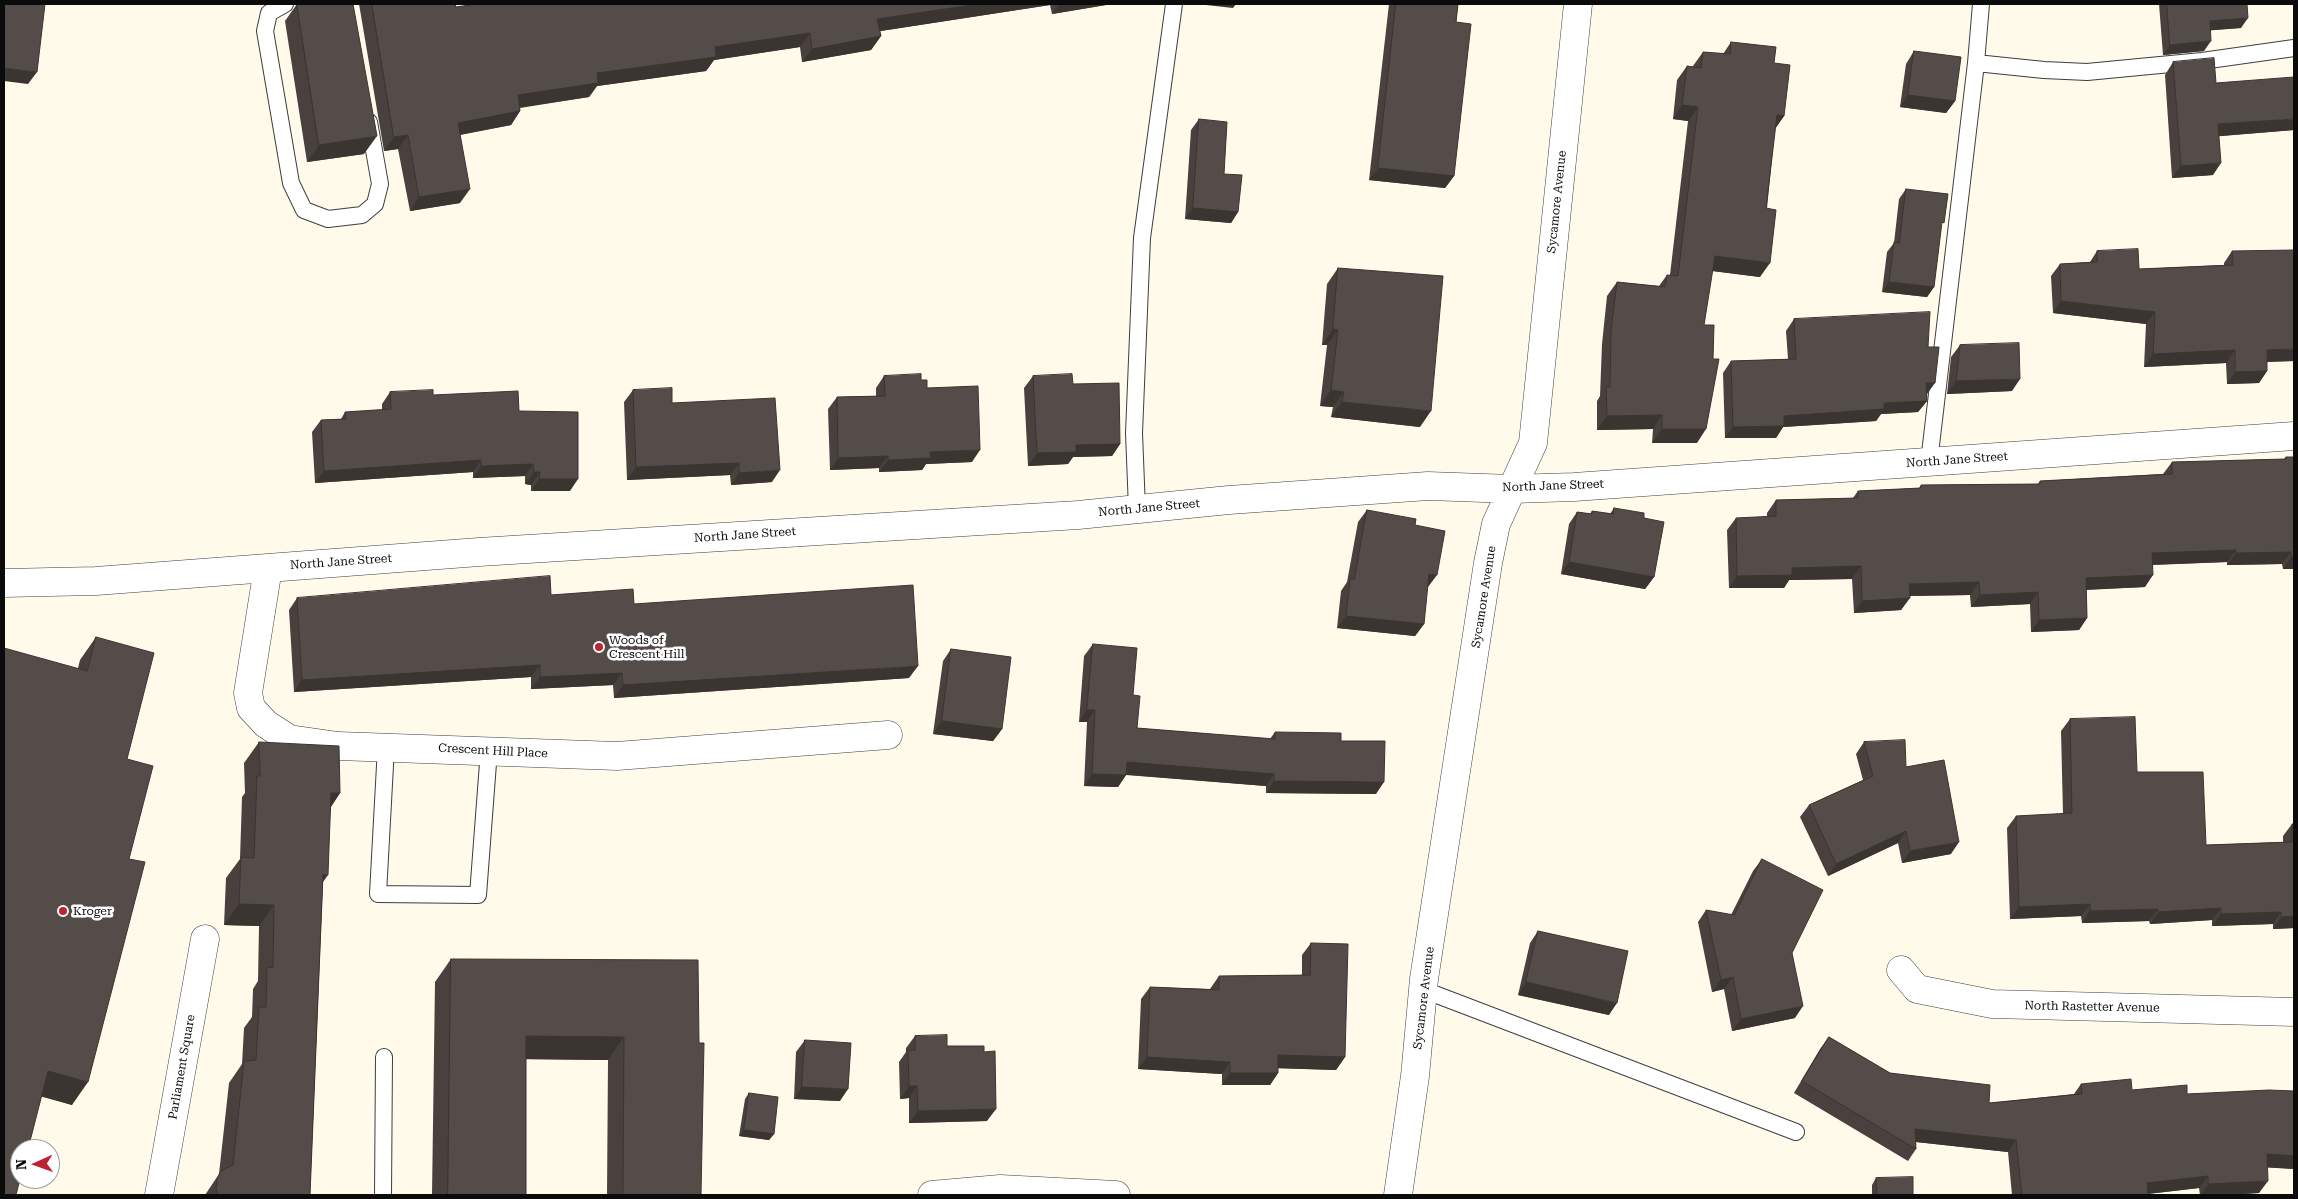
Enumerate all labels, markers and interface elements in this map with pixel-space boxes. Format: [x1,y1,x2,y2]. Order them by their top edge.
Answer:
street label: Sycamore Avenue [1544,150,1570,254]
street label: North Jane Street [1906,449,2008,471]
street label: North Jane Street [1502,477,1604,495]
street label: North Jane Street [1098,496,1200,520]
street label: North Jane Street [694,524,796,546]
street label: Sycamore Avenue [1469,545,1499,649]
street label: North Jane Street [290,551,392,573]
place label: Woods of Crescent Hill [609,633,684,661]
marker: Woods of Crescent Hill [593,641,605,653]
street label: Crescent Hill Place [438,741,548,761]
place label: Kroger [73,904,112,918]
marker: Kroger [57,905,69,917]
street label: Sycamore Avenue [1411,946,1437,1050]
street label: North Rastetter Avenue [2024,999,2160,1015]
street label: Parliament Square [166,1013,198,1121]
north arrow [10,1139,60,1189]
text: N [13,1159,29,1170]

